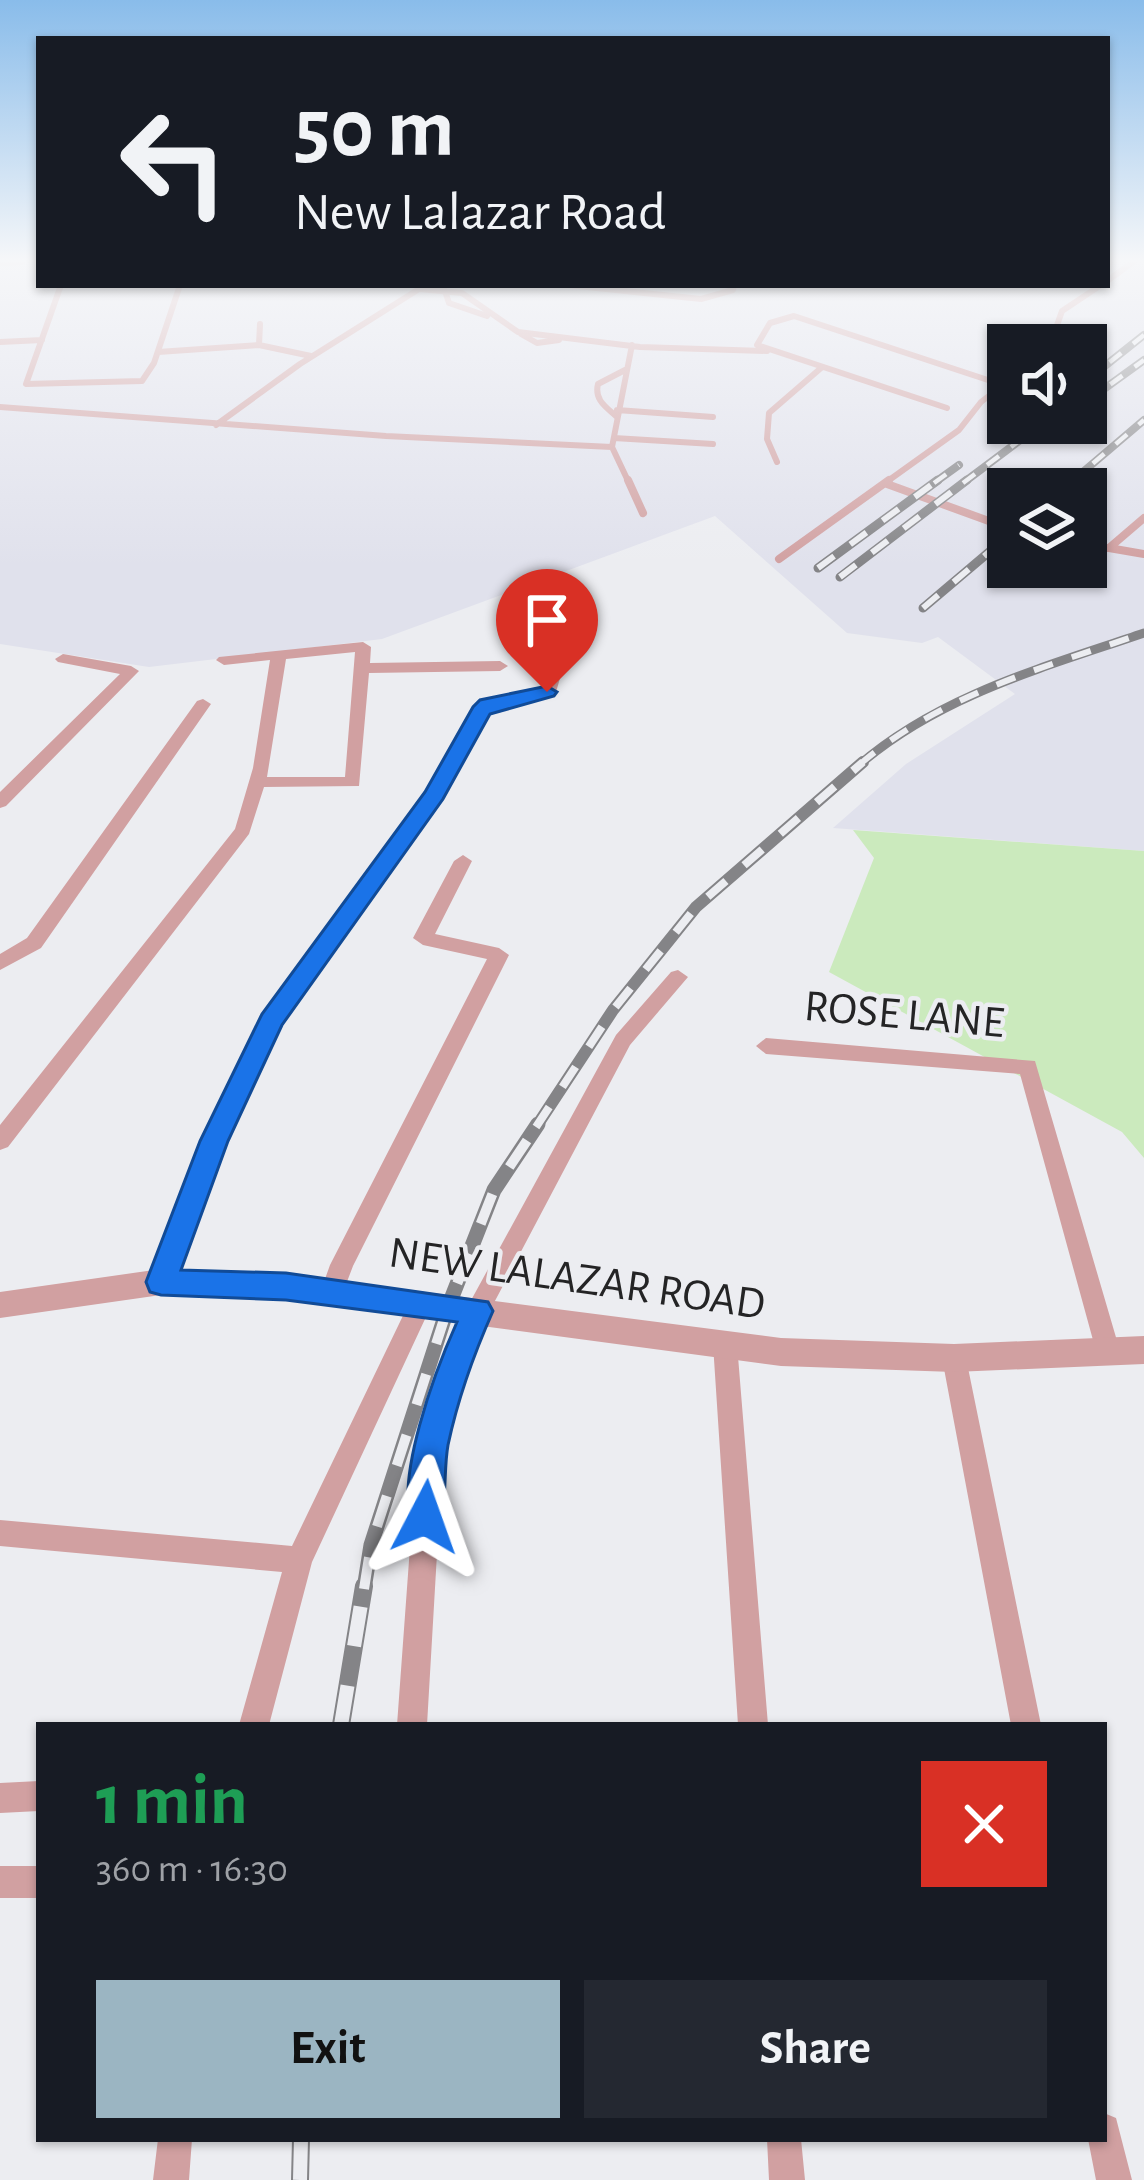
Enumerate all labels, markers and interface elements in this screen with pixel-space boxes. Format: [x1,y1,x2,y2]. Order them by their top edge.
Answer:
icon: left [96,84,252,240]
text: 50 m [294,88,455,172]
text: New Lalazar Road [294,186,666,240]
map controls [987,324,1107,588]
button: sound [987,324,1107,444]
button: layers [987,468,1107,588]
pin [496,569,598,692]
icon: arrive [514,587,580,653]
street label: ROSE LANE [802,984,1006,1046]
street label: NEW LALAZAR ROAD [386,1230,768,1328]
position arrow [362,1454,488,1580]
button: close [921,1761,1047,1887]
text: 1 min [96,1765,248,1837]
text: 360 m · 16:30 [96,1850,288,1889]
button: Exit [96,1980,560,2118]
button: Share [584,1980,1047,2118]

